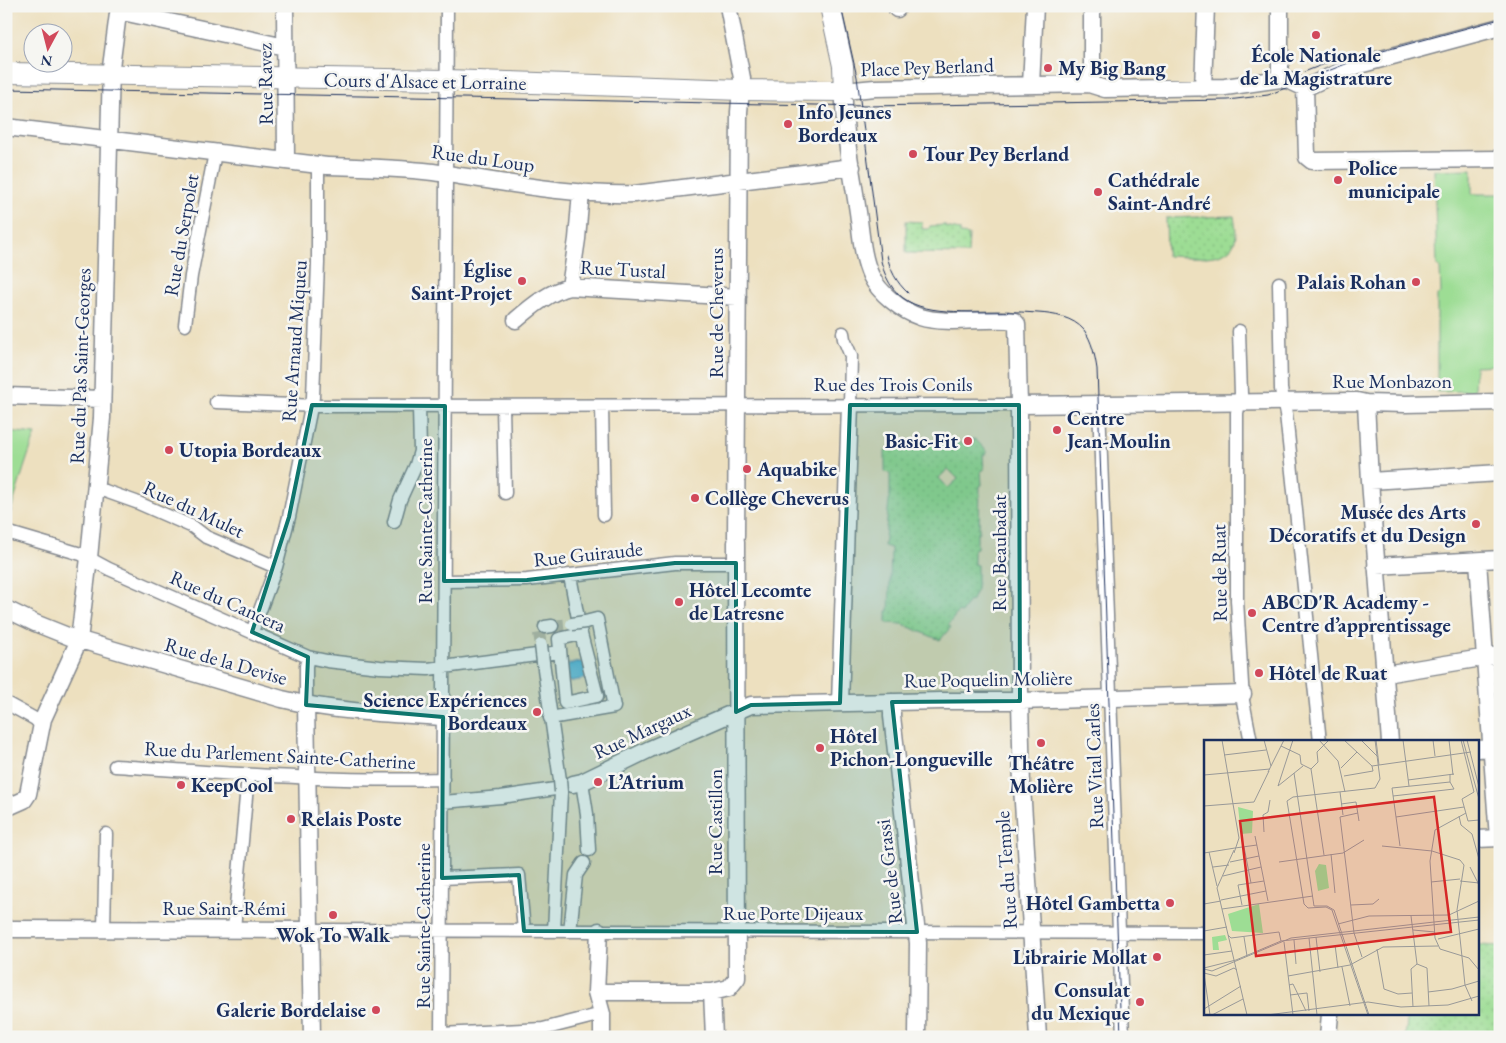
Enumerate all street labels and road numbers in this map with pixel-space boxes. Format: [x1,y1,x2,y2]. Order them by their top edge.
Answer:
street label: Rue Ravez [251,42,279,125]
street label: Place Pey Berland [860,52,995,82]
street label: Cours d'Alsace et Lorraine [323,66,527,96]
street label: Rue du Loup [430,138,536,178]
street label: Rue du Serpolet [157,171,205,298]
street label: Rue de Cheverus [703,248,729,378]
street label: Rue Tustal [579,254,667,284]
street label: Rue Arnaud Miqueu [275,259,313,423]
street label: Rue du Pas Saint-Georges [64,268,96,464]
street label: Rue Monbazon [1332,368,1453,394]
street label: Rue des Trois Conils [813,371,973,397]
street label: Rue Sainte-Catherine [412,438,438,604]
street label: Rue du Mulet [139,474,249,544]
street label: Rue Beaubadat [986,494,1012,611]
street label: Rue de Ruat [1205,523,1233,622]
street label: Rue Guiraude [532,535,644,573]
street label: Rue du Cancera [166,564,290,638]
street label: Rue de la Devise [162,631,290,691]
street label: Rue Poquelin Molière [903,665,1073,693]
street label: Rue Margaux [589,697,695,765]
street label: Rue Vital Carles [1079,703,1109,829]
street label: Rue du Parlement Sainte-Catherine [144,735,416,775]
street label: Rue Castillon [702,768,728,875]
street label: Rue du Temple [989,810,1023,930]
street label: Rue de Grassi [870,818,908,926]
street label: Rue Sainte-Catherine [410,843,436,1009]
street label: Rue Saint-Rémi [162,895,286,921]
street label: Rue Porte Dijeaux [723,900,864,926]

